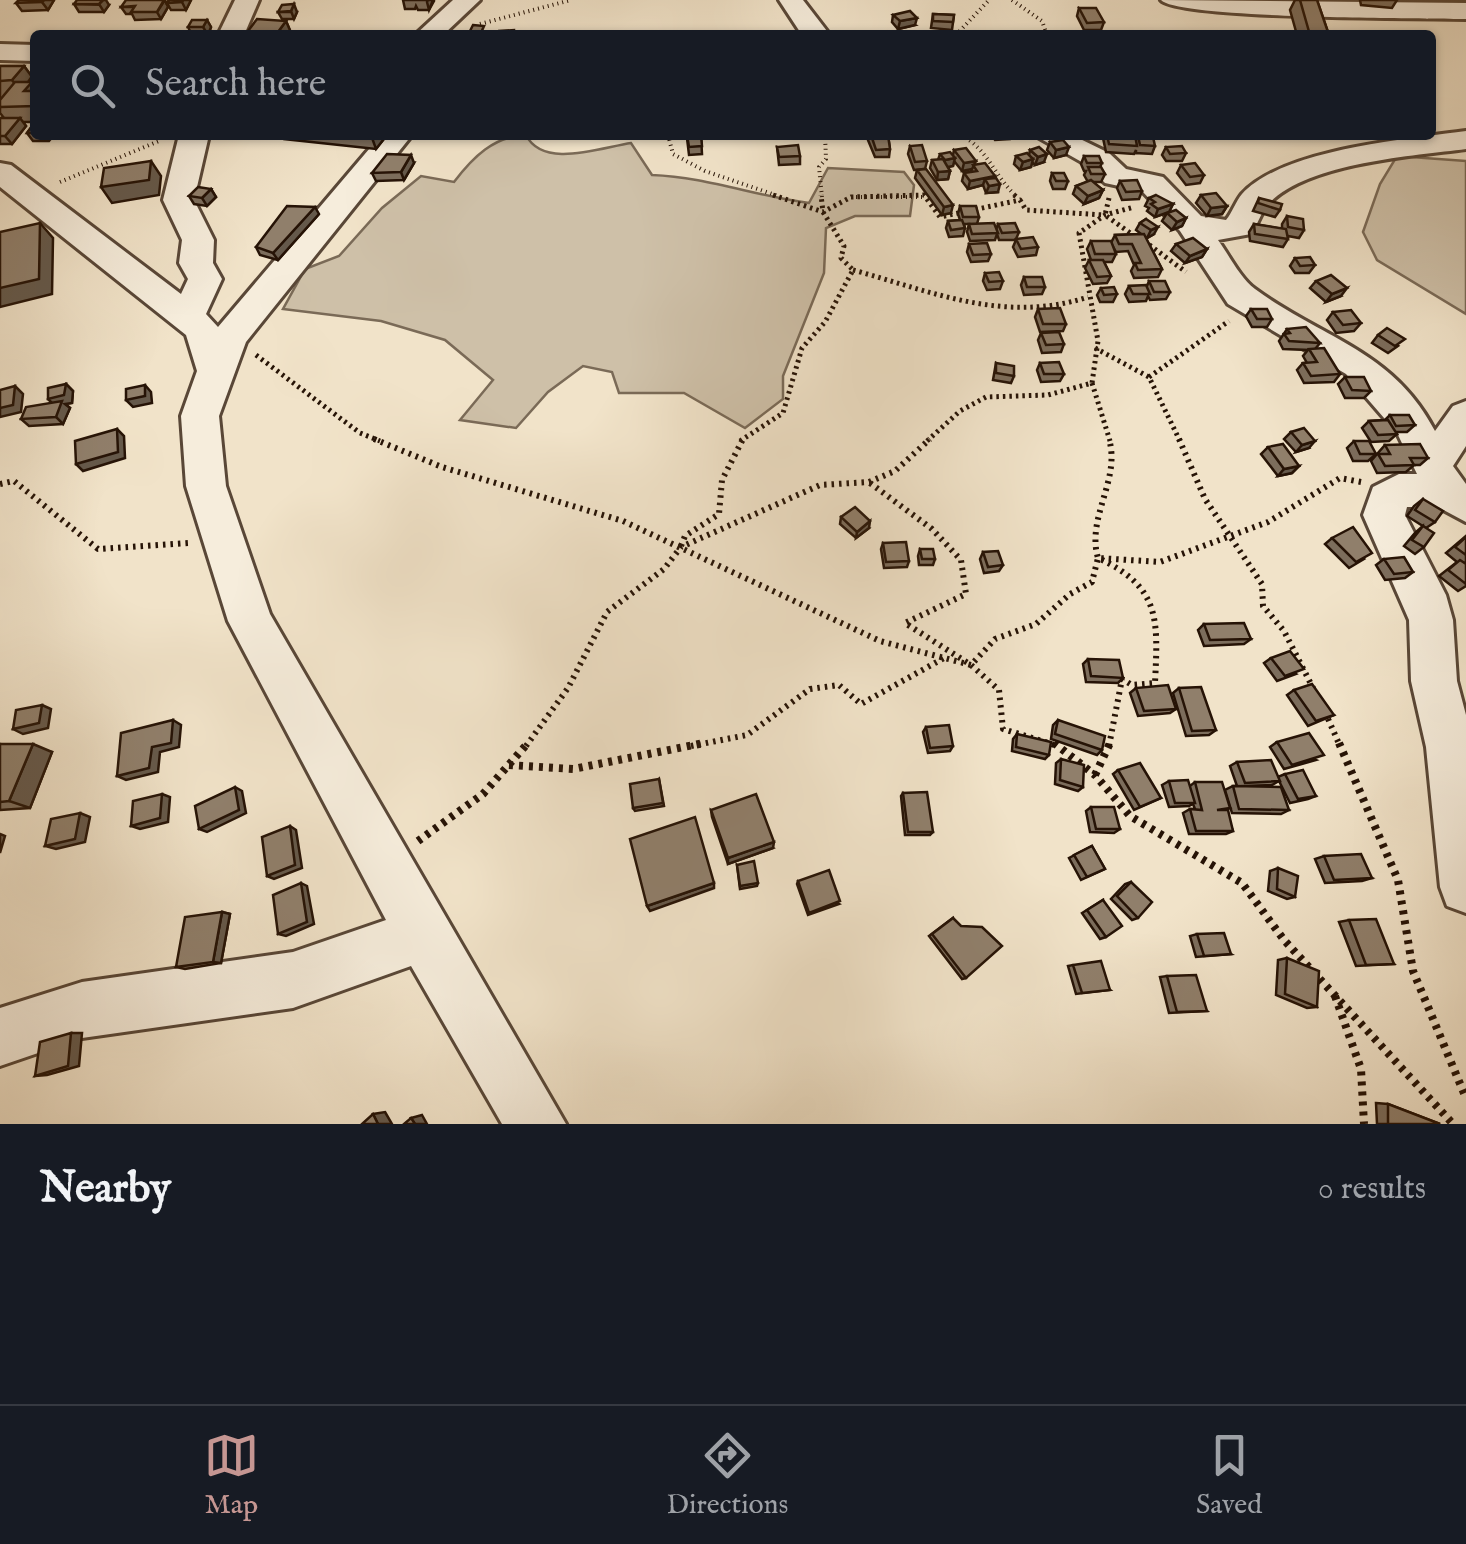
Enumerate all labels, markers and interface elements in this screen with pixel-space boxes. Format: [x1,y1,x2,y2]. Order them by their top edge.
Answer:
search box [30,30,1436,140]
icon: search [65,58,120,113]
text: Search here [145,61,326,109]
text: Nearby [40,1163,171,1216]
text: 0 results [1318,1169,1426,1210]
tab: Map [204,1428,259,1523]
tab: Directions [666,1428,788,1523]
tab: Saved [1196,1428,1262,1523]

